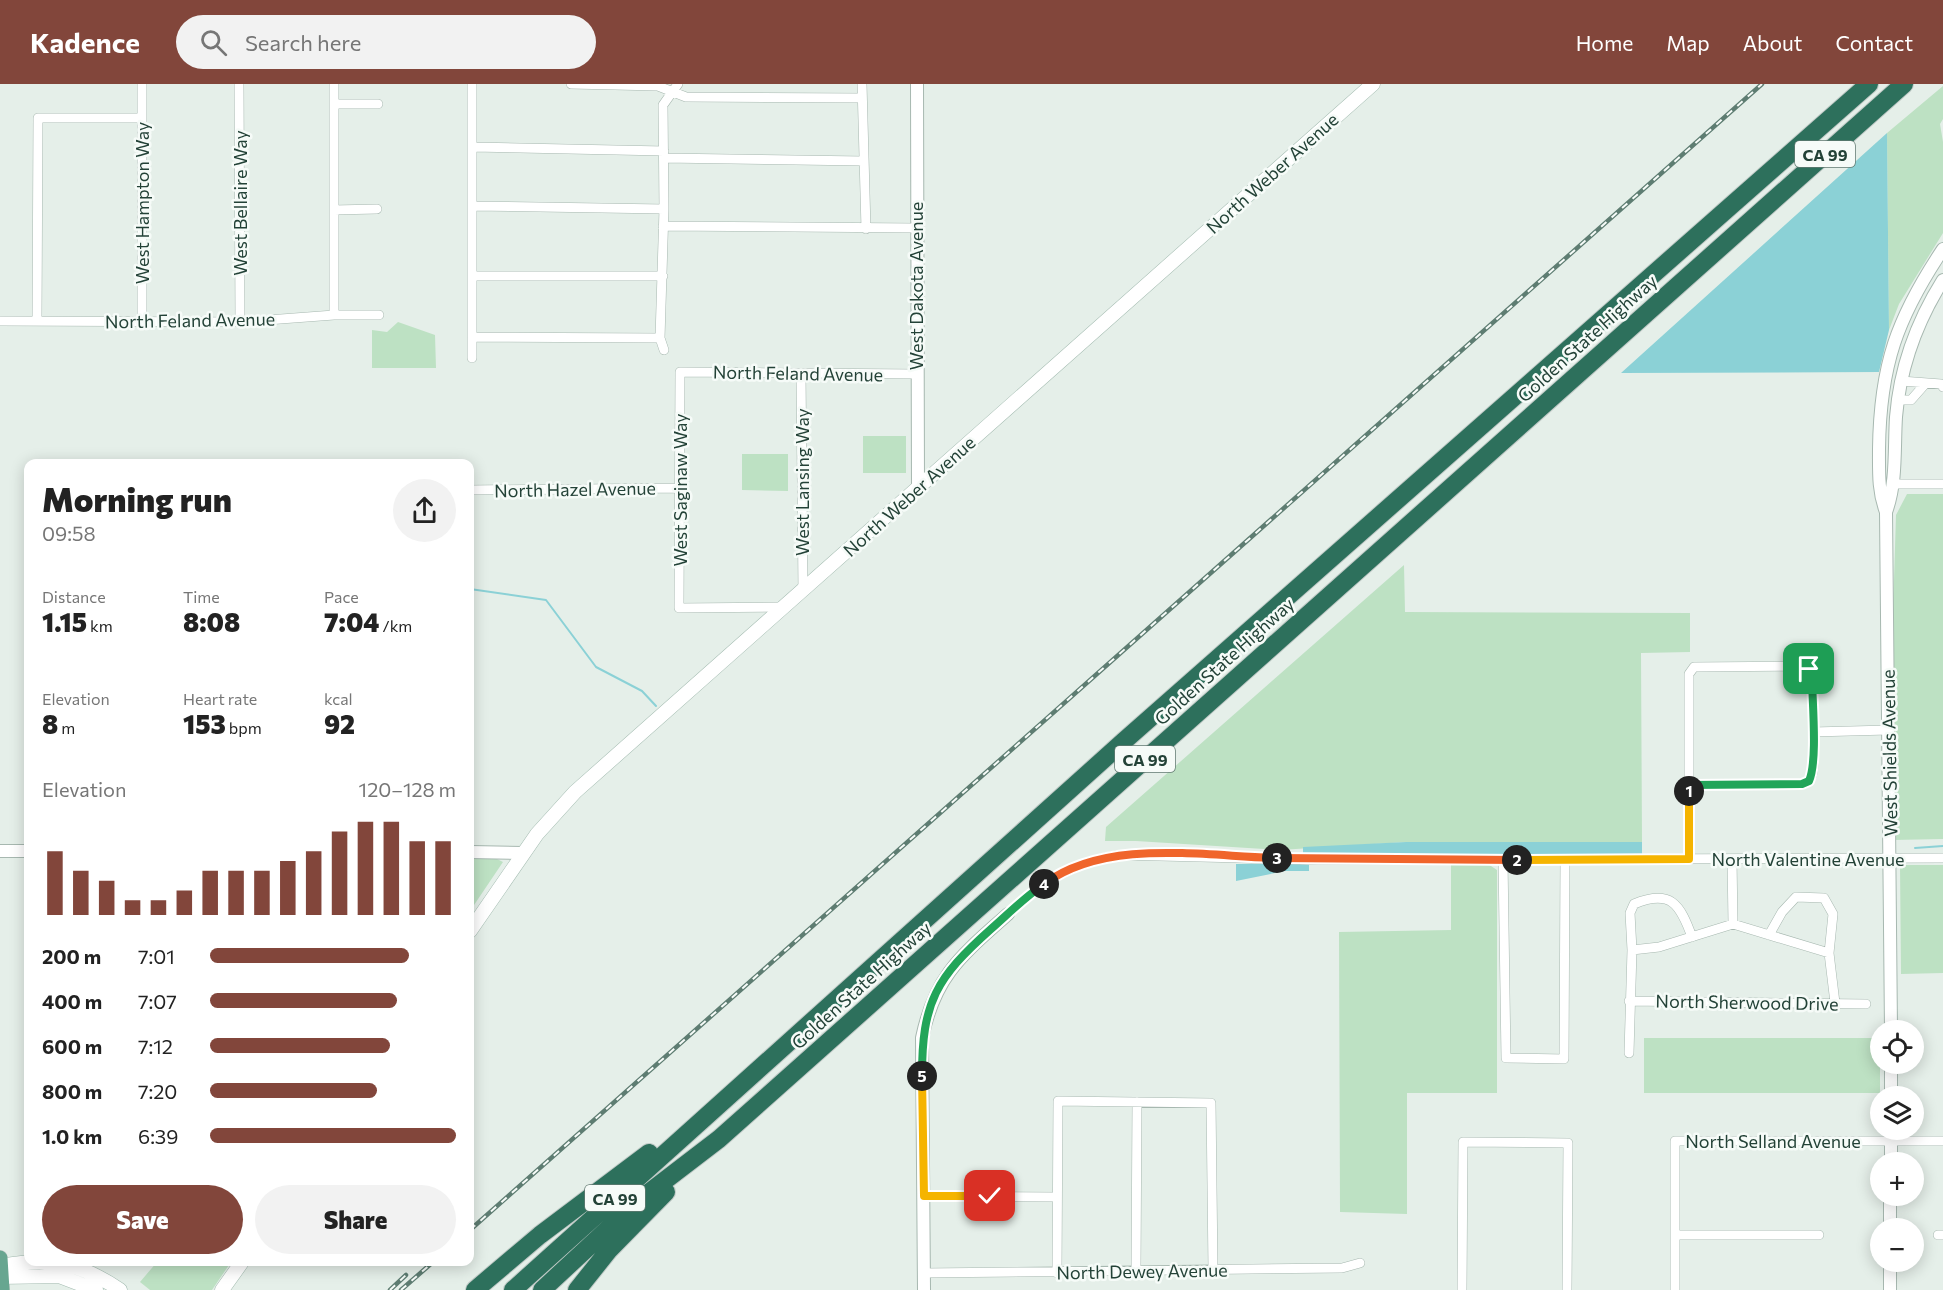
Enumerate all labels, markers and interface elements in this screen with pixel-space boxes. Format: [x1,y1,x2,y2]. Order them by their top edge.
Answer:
search box [176,15,596,69]
text: Kadence [30,25,140,59]
icon: search [197,26,230,59]
text: Search here [245,29,361,56]
text: Home [1576,30,1633,55]
text: Map [1666,30,1710,55]
text: About [1743,30,1802,55]
text: Contact [1835,30,1913,55]
street label: North Weber Avenue [1201,108,1343,238]
street label: West Hampton Way [131,122,153,284]
street label: West Bellaire Way [229,130,251,276]
road number: CA 99 [1795,141,1855,167]
street label: West Dakota Avenue [905,202,927,370]
street label: Golden State Highway [1513,270,1661,406]
street label: North Feland Avenue [105,308,275,332]
street label: North Feland Avenue [713,361,883,385]
street label: West Lansing Way [791,408,813,556]
street label: West Saginaw Way [669,413,691,567]
street label: North Weber Avenue [838,431,980,561]
street label: North Hazel Avenue [494,477,656,501]
text: Morning run [42,478,232,519]
button: share [393,479,456,542]
text: 09:58 [42,521,96,545]
text: Distance [42,587,106,606]
text: Time [183,587,220,606]
text: Pace [324,587,359,606]
street label: Golden State Highway [1150,593,1298,729]
text: 1.15 [42,606,87,637]
text: 8:08 [183,606,240,637]
text: 7:04 [324,606,380,637]
text: km [87,616,113,635]
text: /km [380,616,412,635]
pin [1783,643,1834,694]
icon: arrive [1792,652,1825,685]
street label: West Shields Avenue [1877,669,1901,837]
text: Elevation [42,689,110,708]
text: Heart rate [183,689,257,708]
text: kcal [324,689,353,708]
text: 8 [42,708,58,739]
text: 153 [183,708,226,739]
text: 92 [324,708,355,739]
text: m [58,718,75,737]
text: bpm [226,718,262,737]
road number: CA 99 [1115,746,1175,772]
pin: 1 [1674,776,1704,806]
text: Elevation [42,777,127,801]
text: 120–128 m [359,777,456,801]
text: 1 [1685,781,1693,800]
pin: 3 [1262,843,1292,873]
pin: 2 [1502,845,1532,875]
text: 3 [1272,848,1282,867]
street label: North Valentine Avenue [1711,848,1905,870]
text: 2 [1512,850,1522,869]
pin: 4 [1029,869,1059,899]
text: 4 [1039,874,1049,893]
street label: Golden State Highway [787,917,935,1053]
text: 200 m [42,944,101,968]
text: 7:01 [138,944,175,968]
text: 400 m [42,989,102,1013]
text: 7:07 [138,989,177,1013]
street label: North Sherwood Drive [1655,989,1839,1015]
map controls [1870,1020,1924,1272]
button: locate [1870,1020,1924,1074]
text: 600 m [42,1034,102,1058]
text: 7:12 [138,1034,173,1058]
pin: 5 [907,1061,937,1091]
text: 5 [917,1066,927,1085]
text: 800 m [42,1079,102,1103]
text: 7:20 [138,1079,177,1103]
button: layers [1870,1086,1924,1140]
text: 1.0 km [42,1124,102,1148]
text: 6:39 [138,1124,178,1148]
street label: North Selland Avenue [1685,1130,1861,1152]
button: + [1870,1152,1924,1206]
pin [964,1170,1015,1221]
icon: check [973,1179,1006,1212]
button: Save [42,1185,243,1254]
button: Share [255,1185,456,1254]
road number: CA 99 [585,1185,645,1211]
button: − [1870,1218,1924,1272]
street label: North Dewey Avenue [1056,1259,1228,1283]

